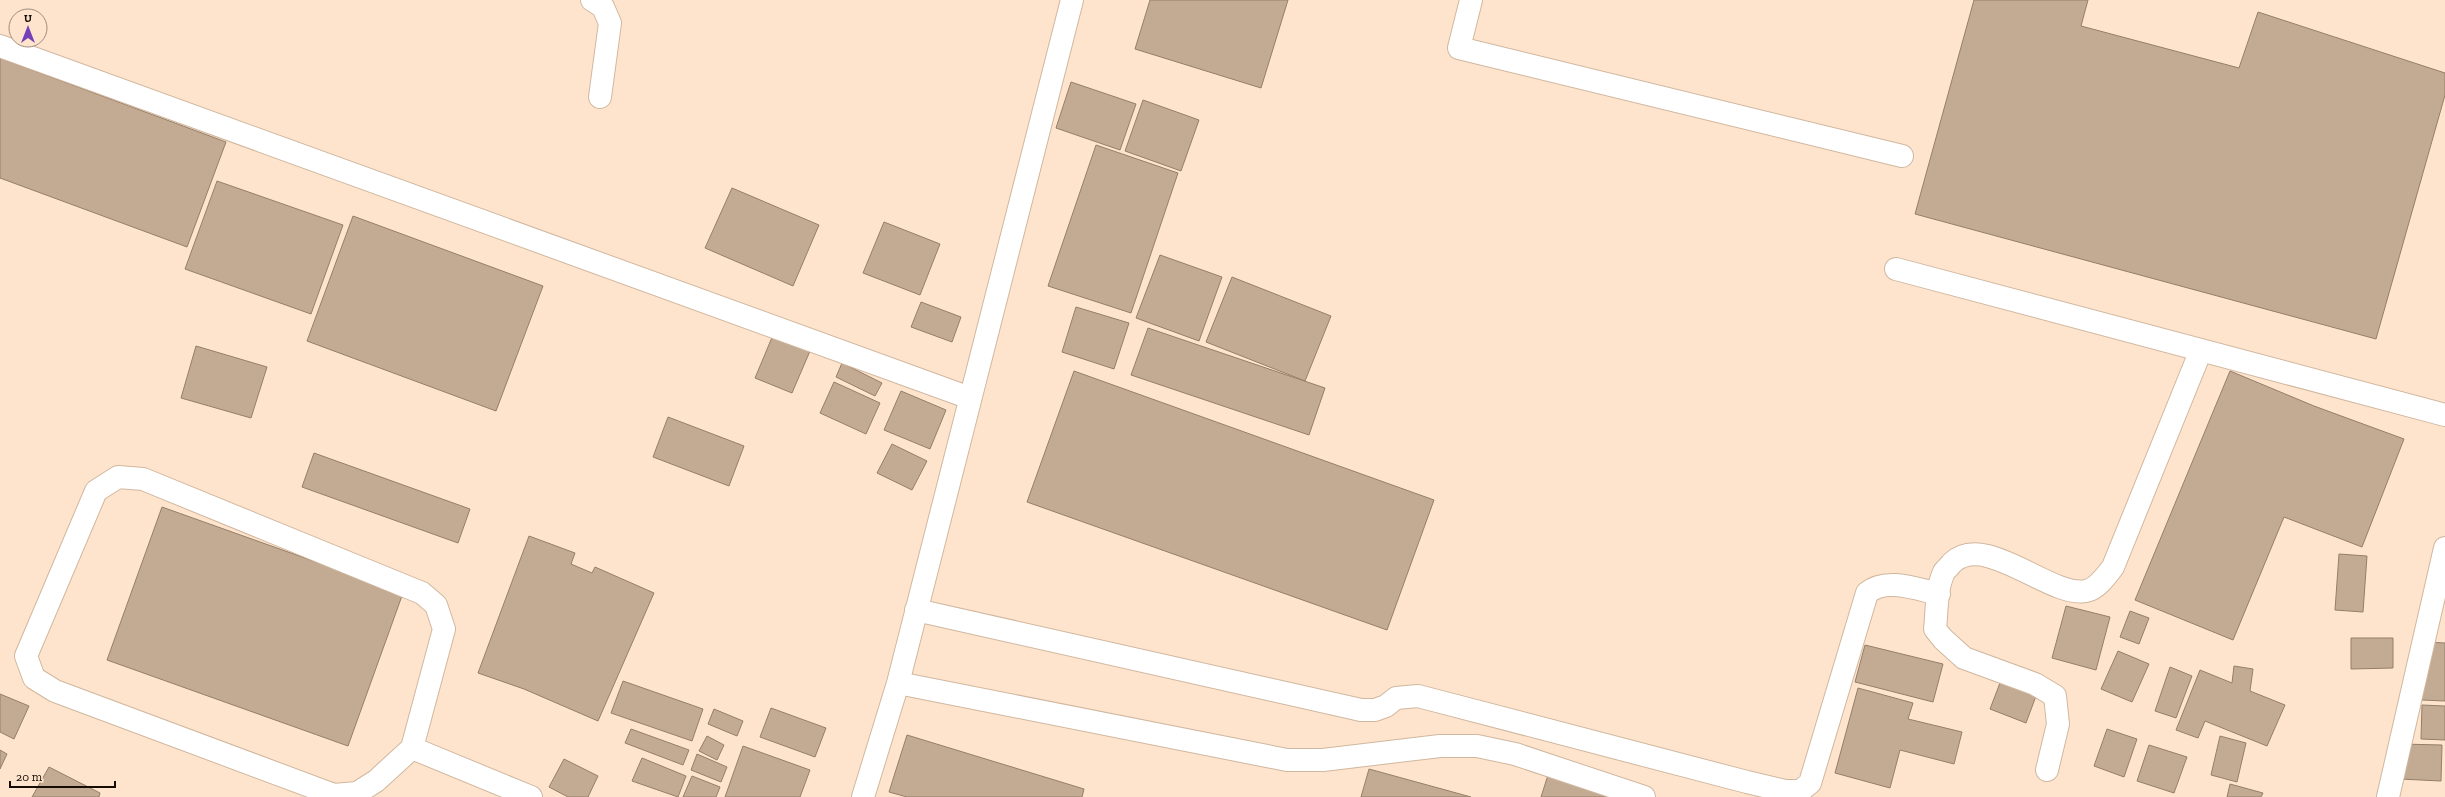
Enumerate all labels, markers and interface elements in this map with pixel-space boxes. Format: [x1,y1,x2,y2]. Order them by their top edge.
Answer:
north arrow [8,8,48,48]
text: U [24,12,32,25]
scale bar [10,763,115,789]
text: 20 m [16,770,43,784]

